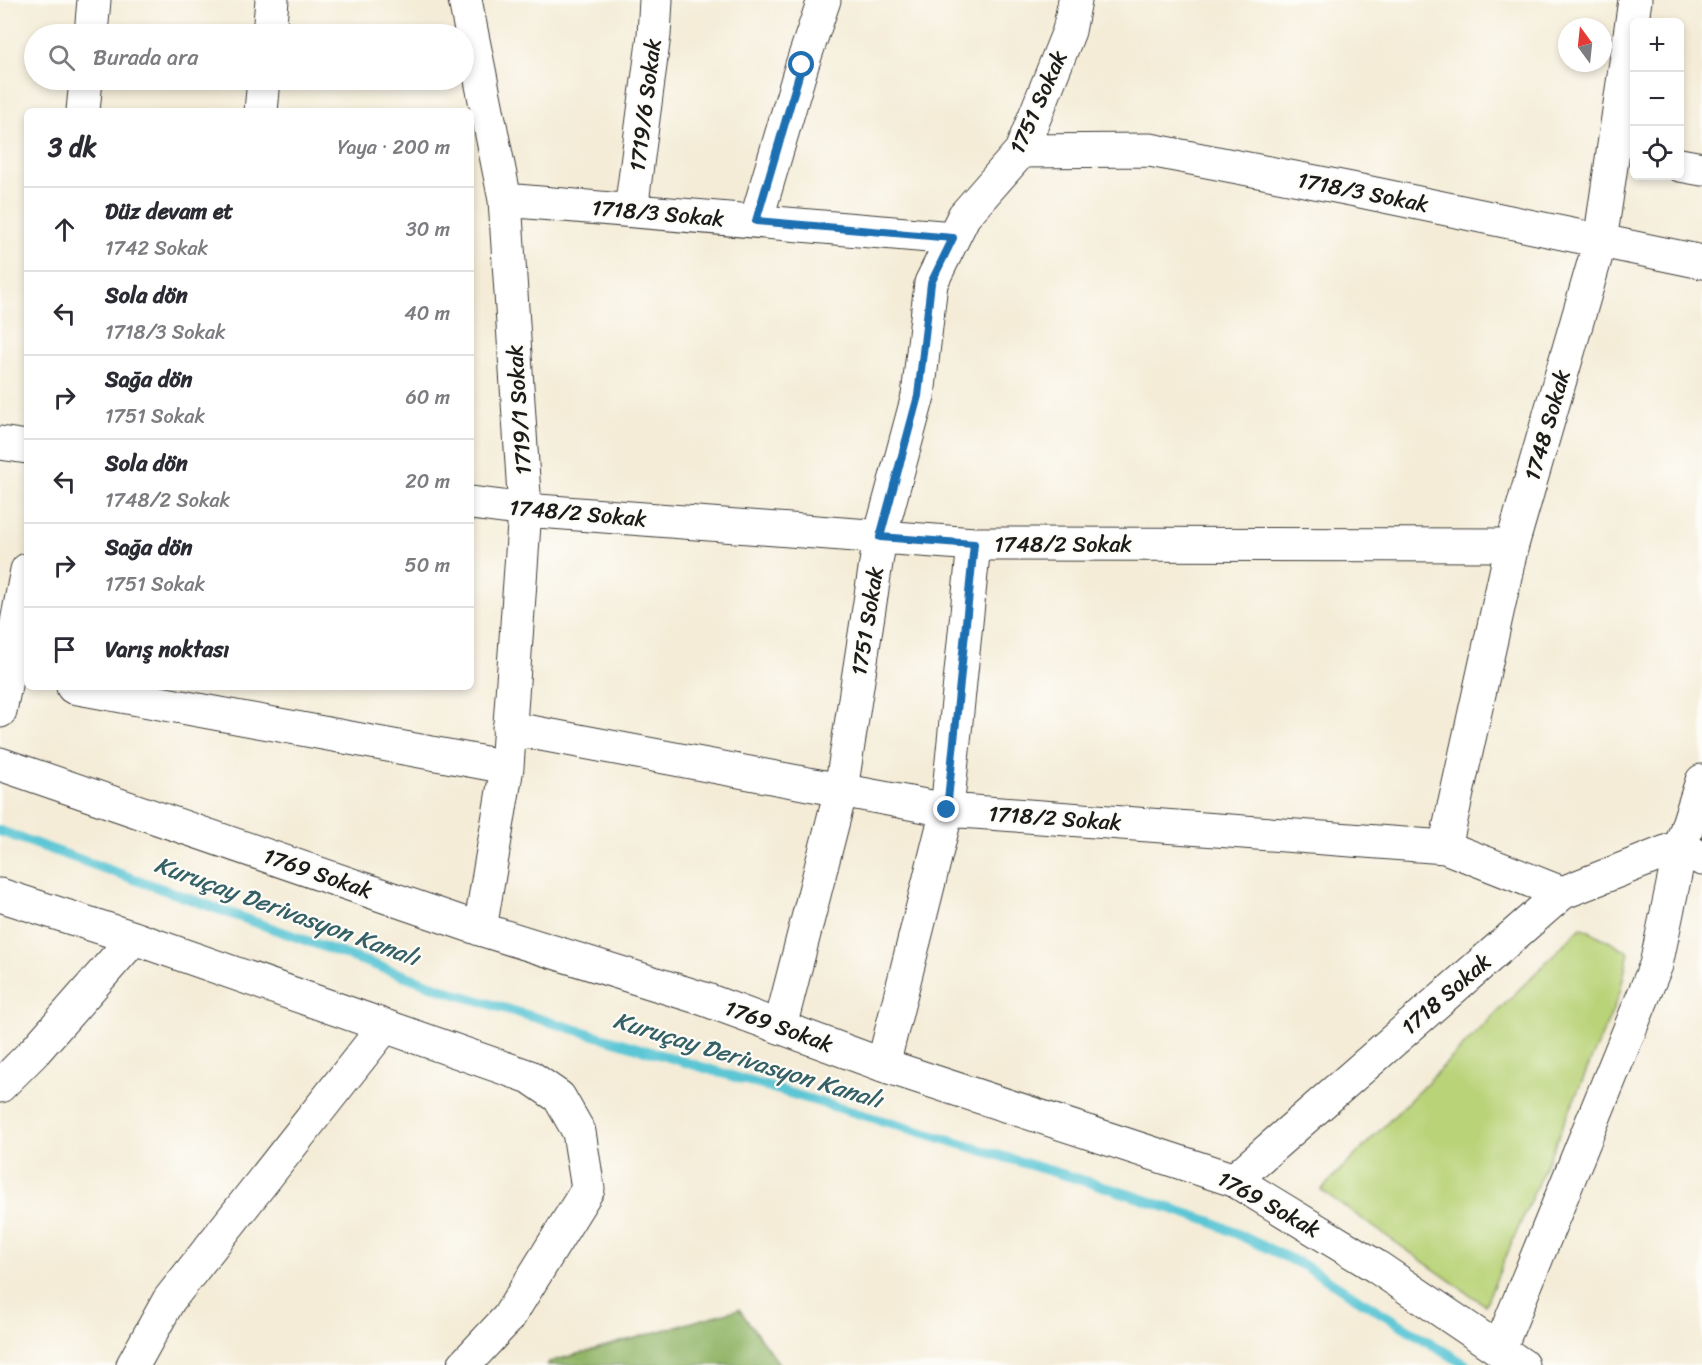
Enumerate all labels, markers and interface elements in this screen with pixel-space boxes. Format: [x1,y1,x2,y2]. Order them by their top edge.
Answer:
north arrow [1558,18,1612,72]
map controls [1630,18,1684,180]
button: + [1630,18,1684,72]
search box [24,24,474,90]
street label: 1719/6 Sokak [618,36,673,174]
text: Burada ara [93,38,198,77]
icon: search [45,41,78,74]
street label: 1751 Sokak [998,44,1078,160]
route start [788,51,814,77]
button: − [1630,72,1684,126]
text: 3 dk [48,124,97,170]
button: locate [1630,126,1684,180]
text: Yaya · 200 m [338,130,450,165]
street label: 1718/3 Sokak [1294,160,1432,224]
street label: 1718/3 Sokak [590,188,726,238]
text: Düz devam et [105,192,233,231]
text: 30 m [406,212,450,247]
icon: ahead [48,213,81,246]
text: 1742 Sokak [105,231,208,266]
text: Sola dön [105,276,188,315]
text: 40 m [404,296,450,331]
icon: left [48,297,81,330]
text: 1718/3 Sokak [105,315,226,350]
street label: 1719/1 Sokak [495,343,543,476]
text: Sağa dön [105,360,192,399]
street label: 1748 Sokak [1513,364,1582,485]
text: 60 m [405,380,450,415]
icon: right [48,381,81,414]
text: 1751 Sokak [105,399,205,434]
text: Sola dön [105,444,188,483]
text: 20 m [405,464,450,499]
icon: left [48,465,81,498]
text: 1748/2 Sokak [105,483,230,518]
street label: 1748/2 Sokak [508,488,649,538]
street label: 1748/2 Sokak [994,525,1132,564]
text: Sağa dön [105,528,192,567]
text: 50 m [405,548,450,583]
icon: right [48,549,81,582]
street label: 1751 Sokak [839,563,895,678]
text: 1751 Sokak [105,567,205,602]
text: Varış noktası [105,630,229,669]
icon: arrive [48,633,81,666]
street label: 1718/2 Sokak [987,794,1123,842]
route end [933,796,959,822]
street label: 1769 Sokak [258,836,378,910]
water label: Kuruçay Derivasyon Kanalı [149,844,428,979]
street label: 1718 Sokak [1392,943,1500,1045]
street label: 1769 Sokak [719,988,839,1064]
water label: Kuruçay Derivasyon Kanalı [608,999,890,1122]
street label: 1769 Sokak [1210,1160,1328,1249]

